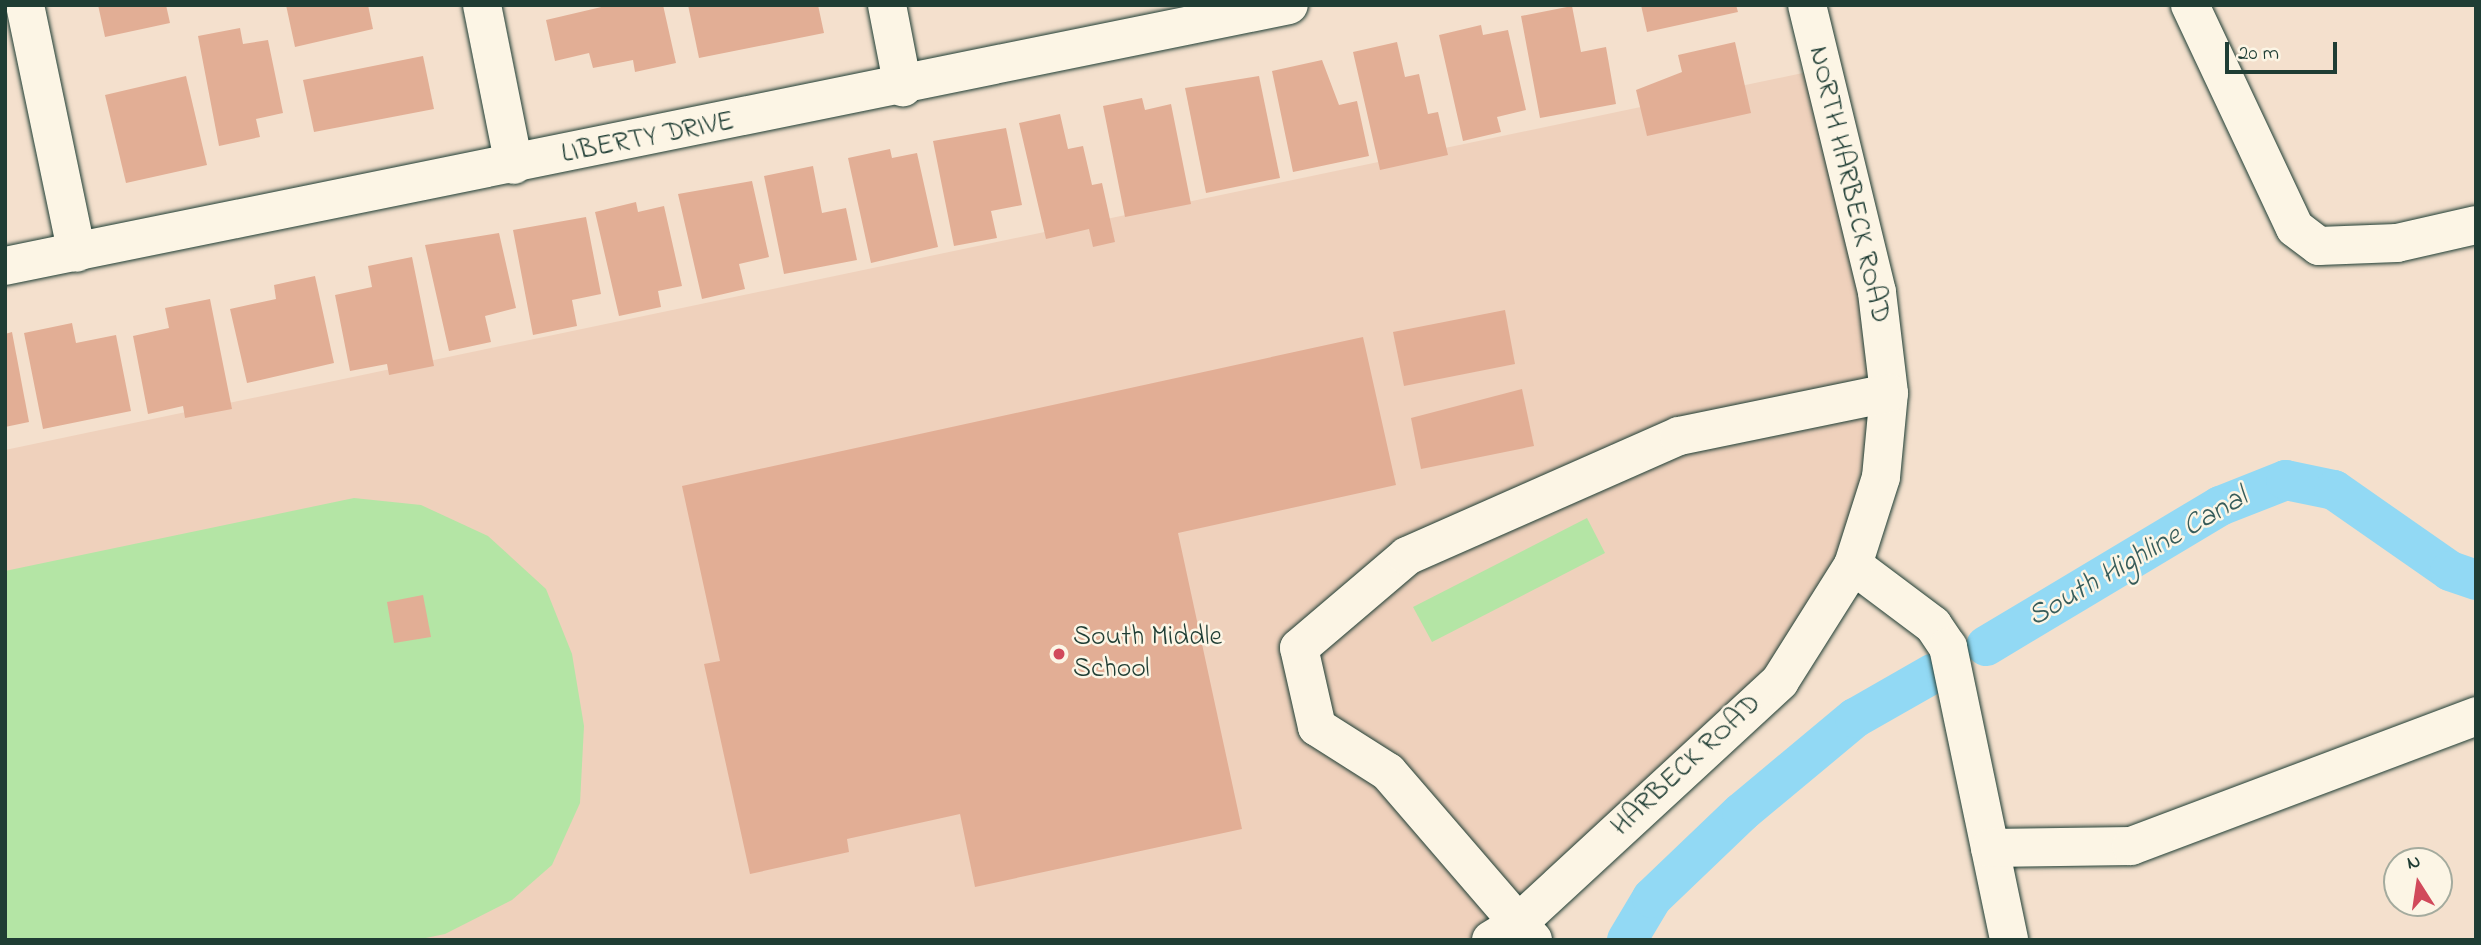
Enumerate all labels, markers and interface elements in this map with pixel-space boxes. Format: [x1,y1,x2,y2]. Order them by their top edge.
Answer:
scale bar [2229,28,2341,72]
text: 20 m [2238,39,2279,69]
street label: NORTH HARBECK ROAD [1800,43,1896,327]
street label: LIBERTY DRIVE [559,106,737,172]
water label: South Highline Canal [2022,480,2254,636]
place label: South Middle School [1073,621,1222,687]
marker: South Middle School [1051,646,1067,662]
street label: HARBECK ROAD [1605,688,1769,844]
north arrow [2383,847,2453,917]
text: N [2405,848,2423,877]

